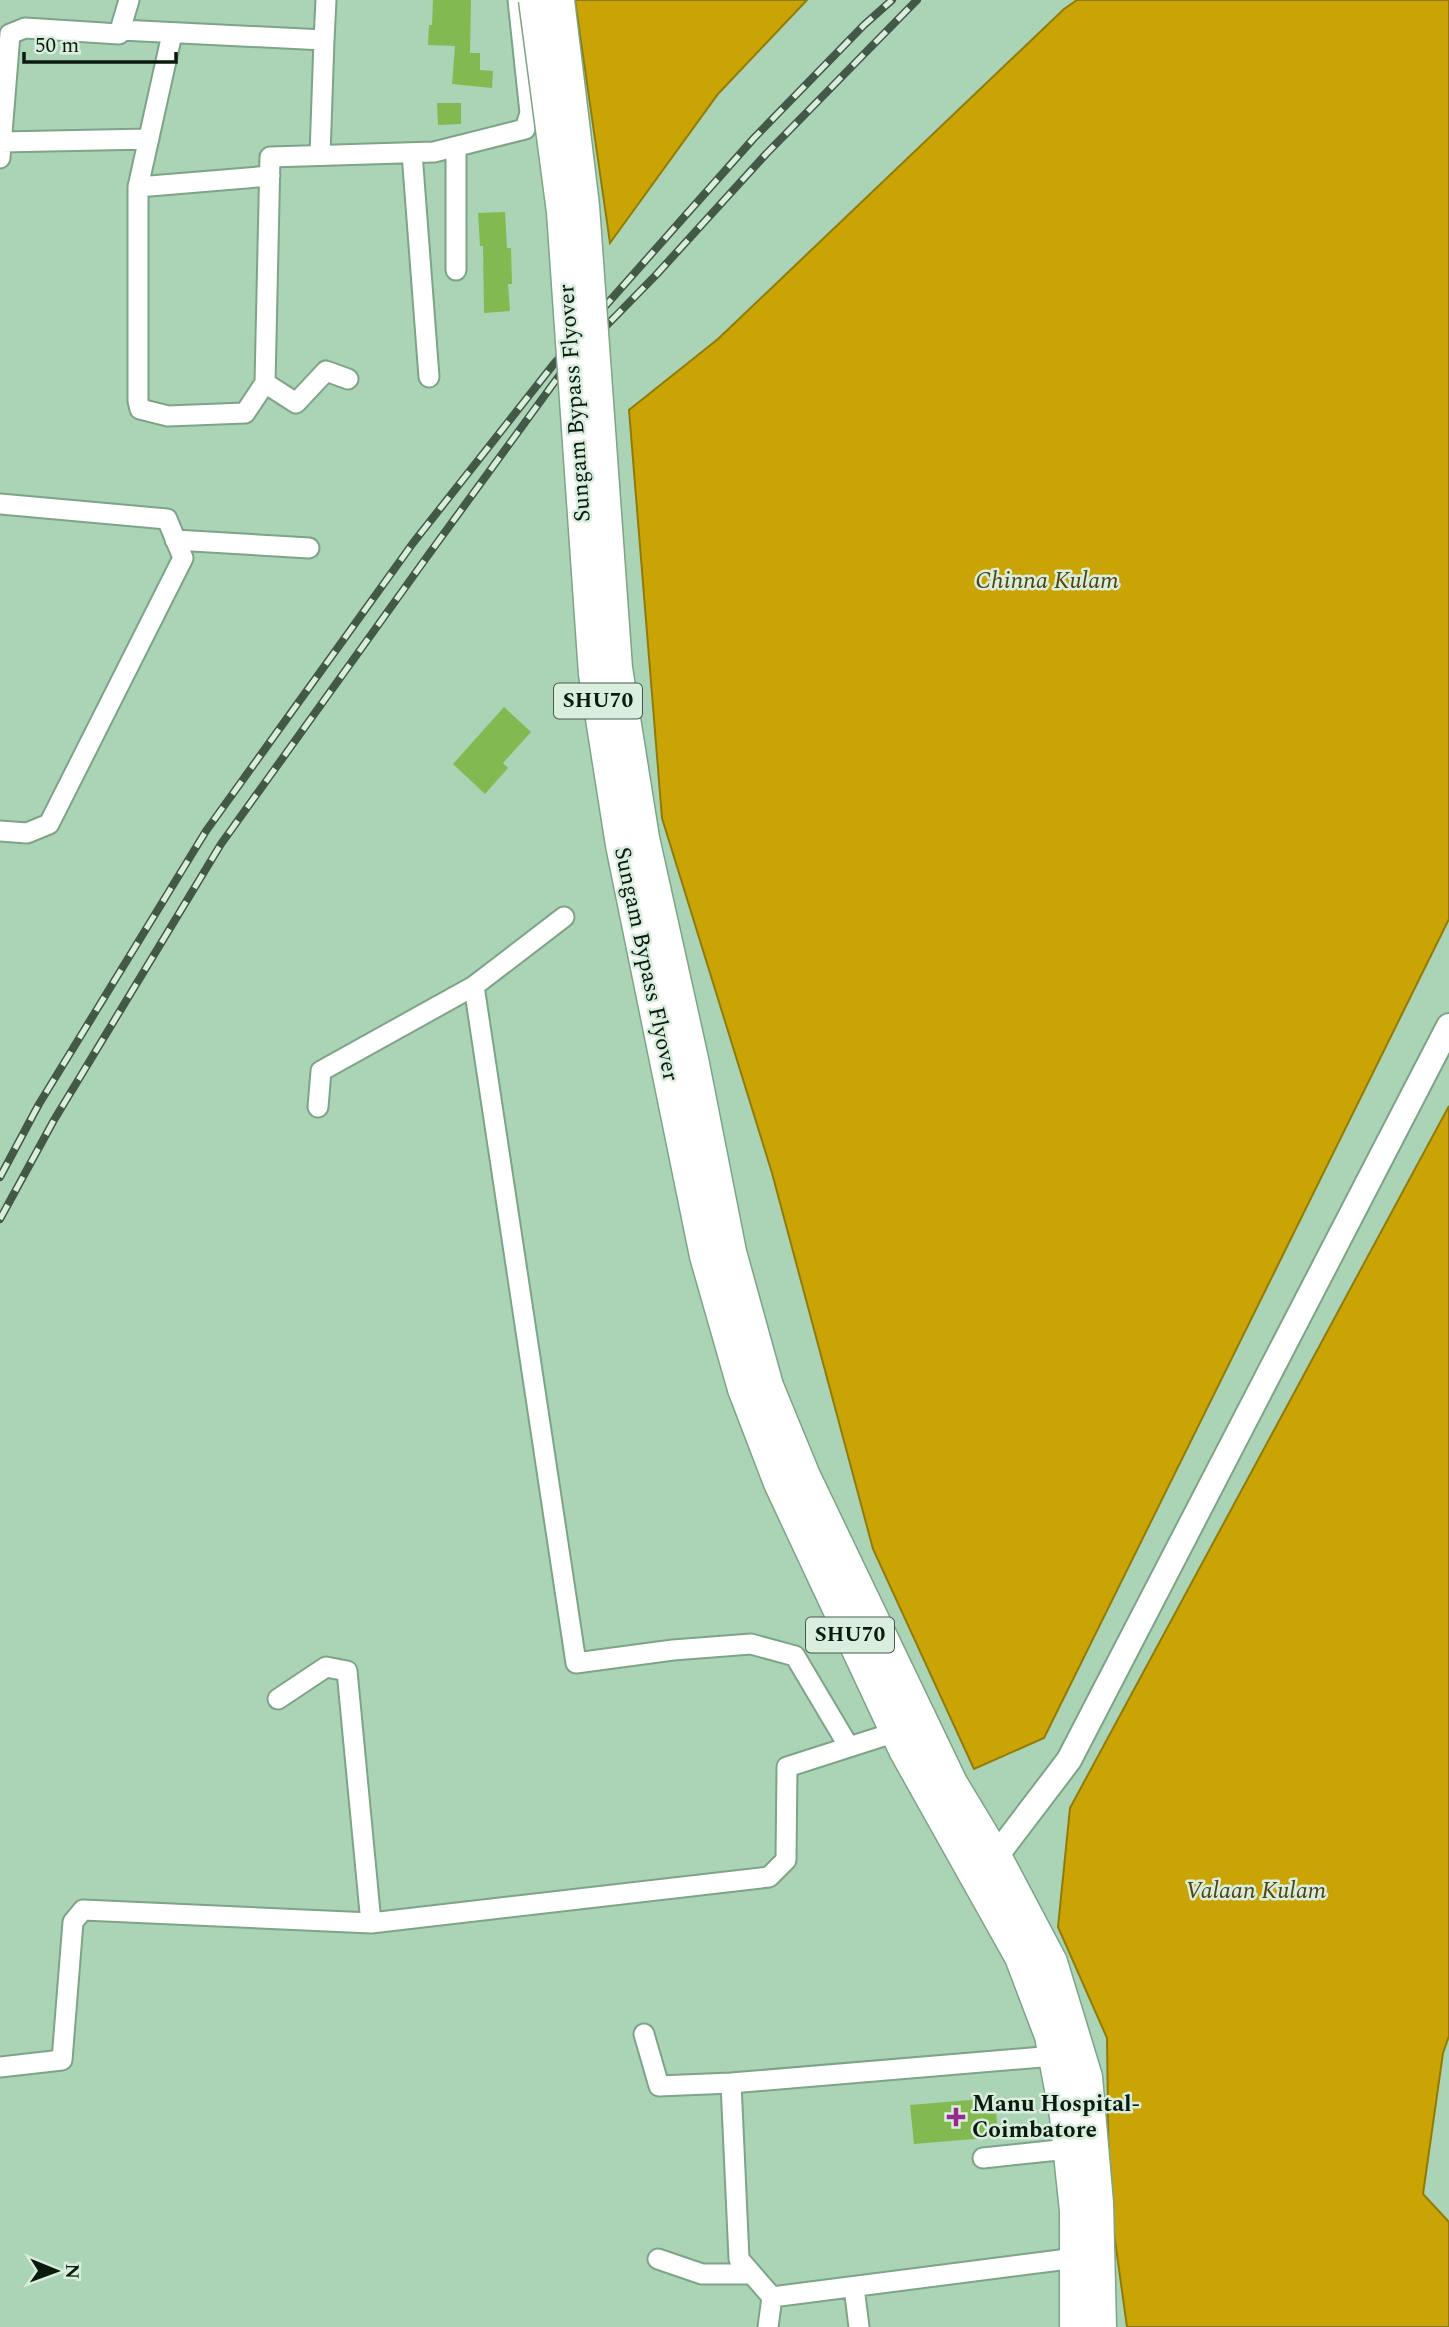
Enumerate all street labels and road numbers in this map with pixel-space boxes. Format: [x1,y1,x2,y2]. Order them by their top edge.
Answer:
street label: Sungam Bypass Flyover [549,283,601,523]
road number: SHU70 [554,684,642,718]
street label: Sungam Bypass Flyover [604,844,688,1084]
road number: SHU70 [806,1618,894,1652]

